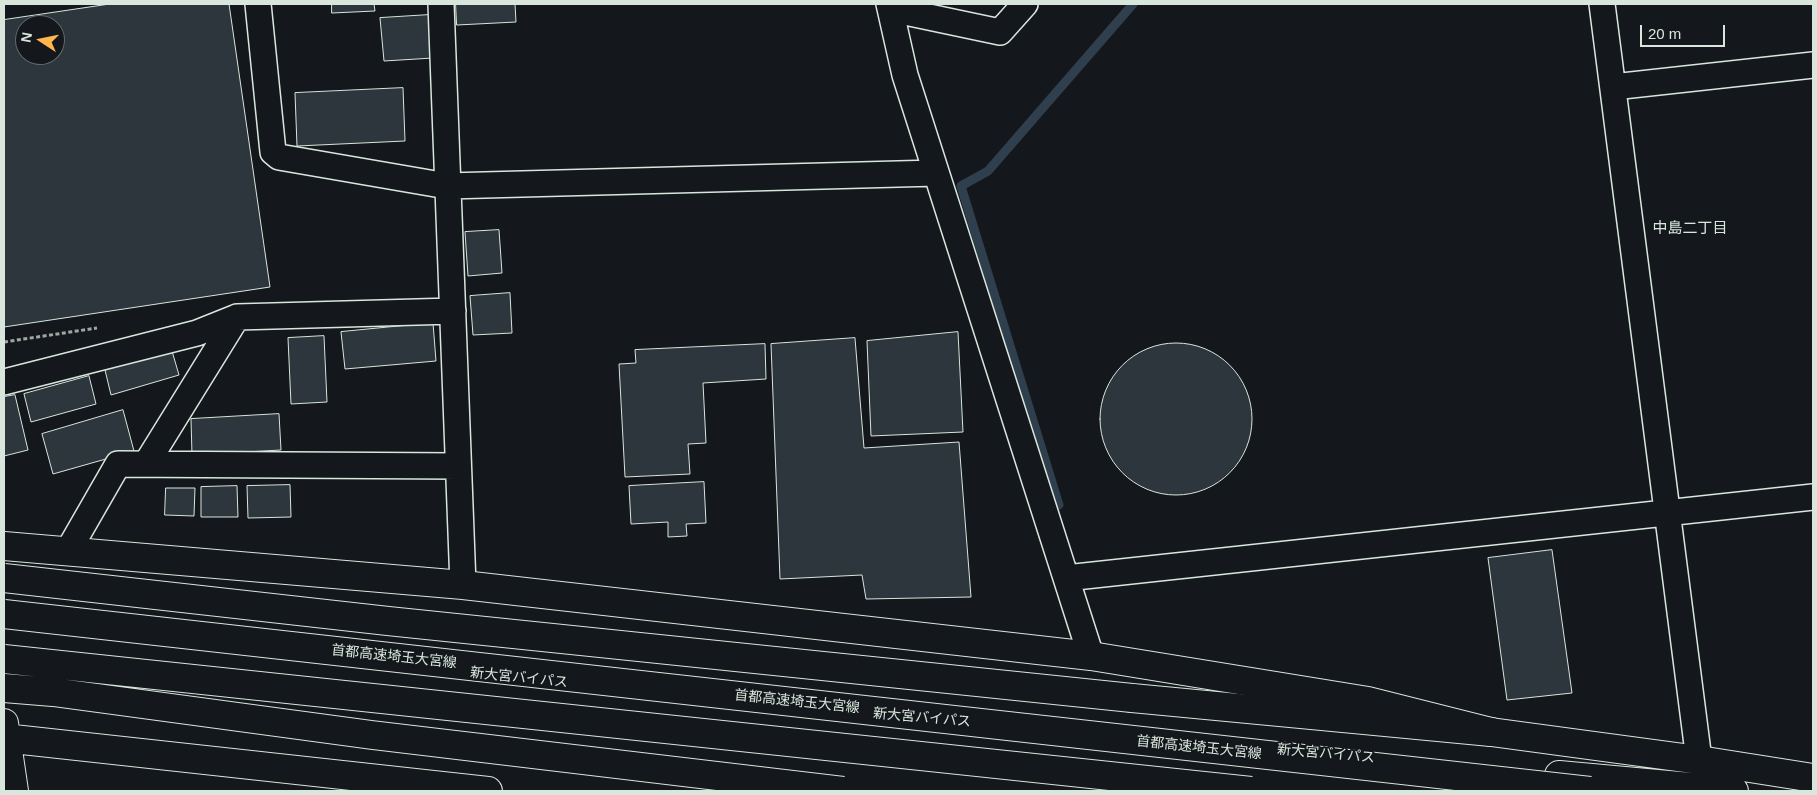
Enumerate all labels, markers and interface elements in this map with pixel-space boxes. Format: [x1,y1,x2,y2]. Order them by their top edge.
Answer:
north arrow [15,15,65,65]
scale bar [1642,15,1727,47]
text: 20 m [1648,25,1681,42]
text: N [17,31,35,44]
district label: 中島二丁目 [1653,220,1727,238]
street label: 首都高速埼玉大宮線 [330,642,458,672]
street label: 新大宮バイパス [469,665,569,691]
street label: 首都高速埼玉大宮線 [733,687,861,717]
street label: 新大宮バイパス [872,705,972,731]
street label: 首都高速埼玉大宮線 [1135,733,1263,763]
street label: 新大宮バイパス [1276,741,1376,767]

